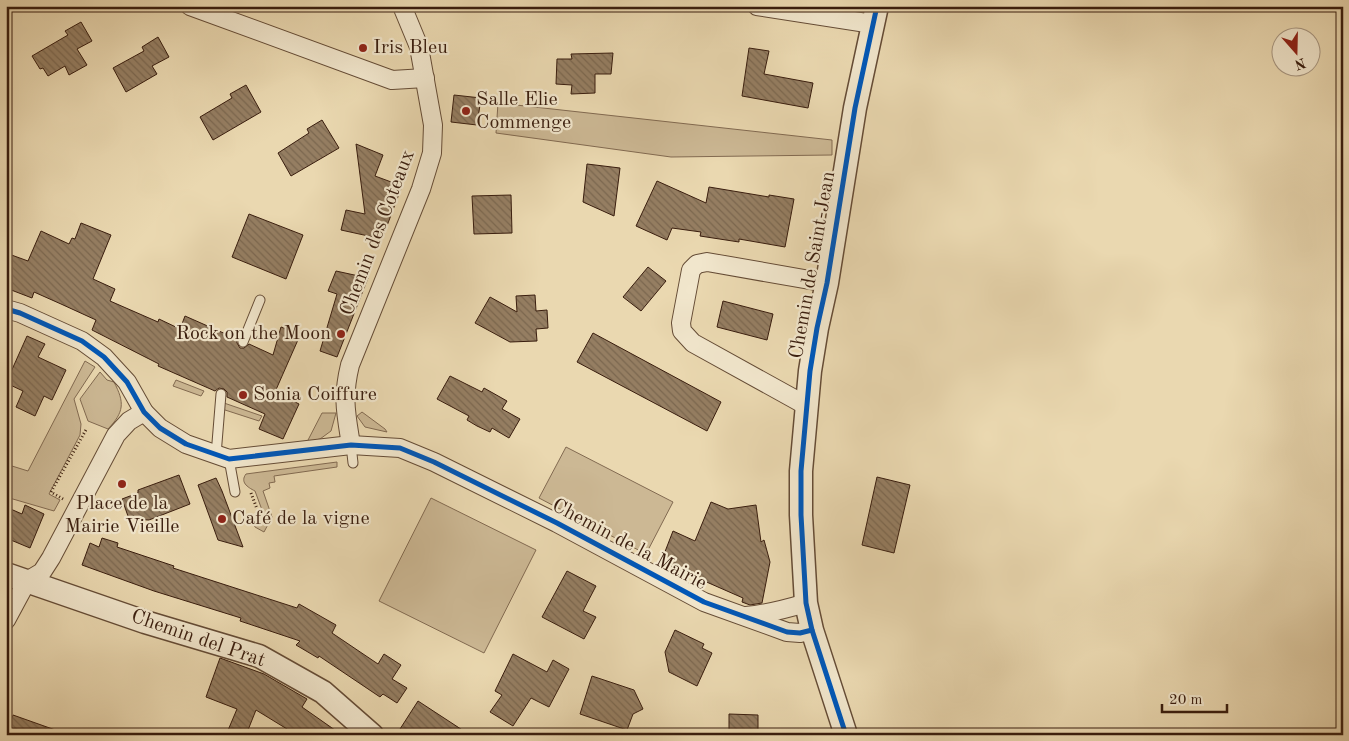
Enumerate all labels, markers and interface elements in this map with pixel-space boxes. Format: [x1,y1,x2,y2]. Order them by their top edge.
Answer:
north arrow [1272,28,1322,78]
place label: Iris Bleu [373,38,448,58]
marker: Iris Bleu [357,42,369,54]
text: N [1292,55,1308,72]
place label: Salle Elie Commenge [476,90,571,133]
marker: Salle Elie Commenge [460,105,472,117]
street label: Chemin des Coteaux [337,147,419,319]
street label: Chemin de Saint-Jean [787,170,839,360]
place label: Rock on the Moon [176,324,331,344]
marker: Rock on the Moon [335,328,347,340]
place label: Sonia Coiffure [253,385,377,405]
marker: Sonia Coiffure [237,389,249,401]
marker: Place de la Mairie Vieille [116,478,128,490]
place label: Place de la Mairie Vieille [65,494,180,537]
street label: Chemin de la Mairie [548,496,710,594]
place label: Café de la vigne [232,509,370,529]
marker: Café de la vigne [216,513,228,525]
street label: Chemin del Prat [128,607,268,671]
scale bar [1162,681,1226,713]
text: 20 m [1169,693,1203,708]

